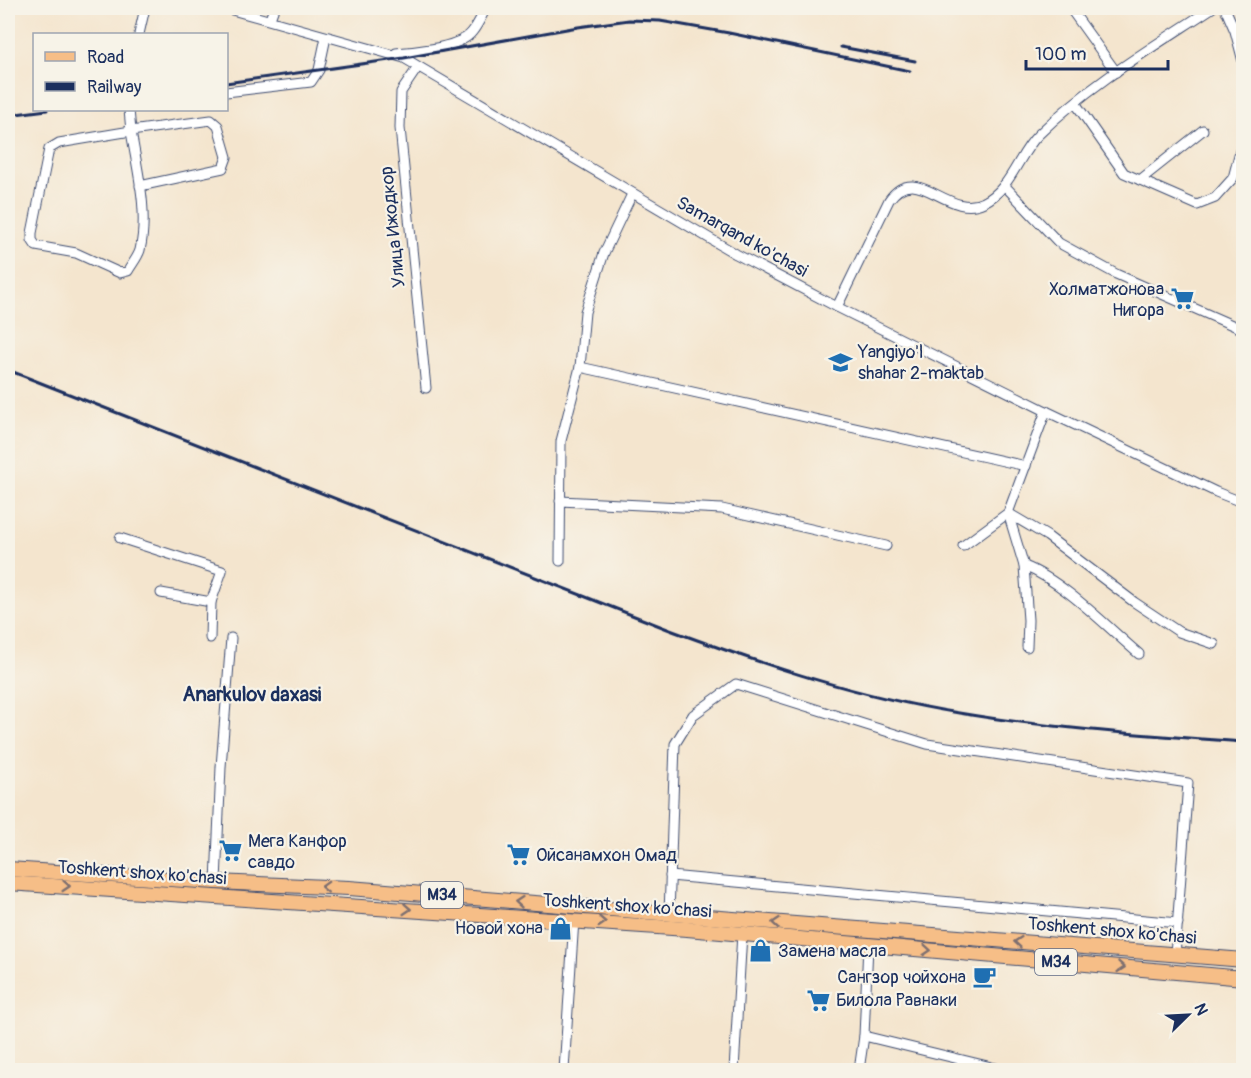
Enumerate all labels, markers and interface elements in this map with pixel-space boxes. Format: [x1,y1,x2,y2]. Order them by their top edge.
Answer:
legend [33,33,228,111]
scale bar [1026,33,1168,71]
text: 100 m [1035,43,1087,66]
text: Road [87,46,124,69]
text: Railway [87,76,142,99]
street label: Улица Ижодкор [375,165,411,289]
street label: Samarqand ko'chasi [672,191,812,283]
place label: Холматжонова Нигора [1049,278,1164,322]
supermarket icon: Холматжонова Нигора [1169,286,1195,312]
place label: Yangiyo'l shahar 2-maktab [857,341,984,385]
school or university icon: Yangiyo'l shahar 2-maktab [827,349,853,375]
district label: Anarkulov daxasi [183,682,322,707]
place label: Мега Канфор савдо [248,830,347,874]
supermarket icon: Мега Канфор савдо [217,838,243,864]
supermarket icon: Ойсанамхон Омад [505,842,531,868]
place label: Ойсанамхон Омад [536,844,677,867]
street label: Toshkent shox ko'chasi [57,856,227,890]
one-way arrow [61,880,70,893]
one-way arrow [320,880,329,893]
road number: M34 [421,882,463,908]
street label: Toshkent shox ko'chasi [542,889,712,923]
one-way arrow [515,896,524,909]
one-way arrow [403,902,412,915]
street label: Toshkent shox ko'chasi [1027,912,1197,950]
shop icon: Новой хона [548,915,574,941]
one-way arrow [597,916,606,929]
one-way arrow [772,916,781,929]
place label: Новой хона [455,917,543,940]
one-way arrow [1013,936,1022,949]
shop icon: Замена масла [747,938,773,964]
place label: Замена масла [778,940,886,963]
one-way arrow [922,943,931,956]
road number: M34 [1035,949,1077,975]
one-way arrow [1116,960,1125,973]
cafe icon: Сангзор чойхона [971,964,997,990]
place label: Сангзор чойхона [837,966,966,989]
north arrow [1158,985,1218,1045]
supermarket icon: Билола Равнаки [805,987,831,1013]
place label: Билола Равнаки [836,989,957,1012]
text: N [1189,1000,1212,1018]

